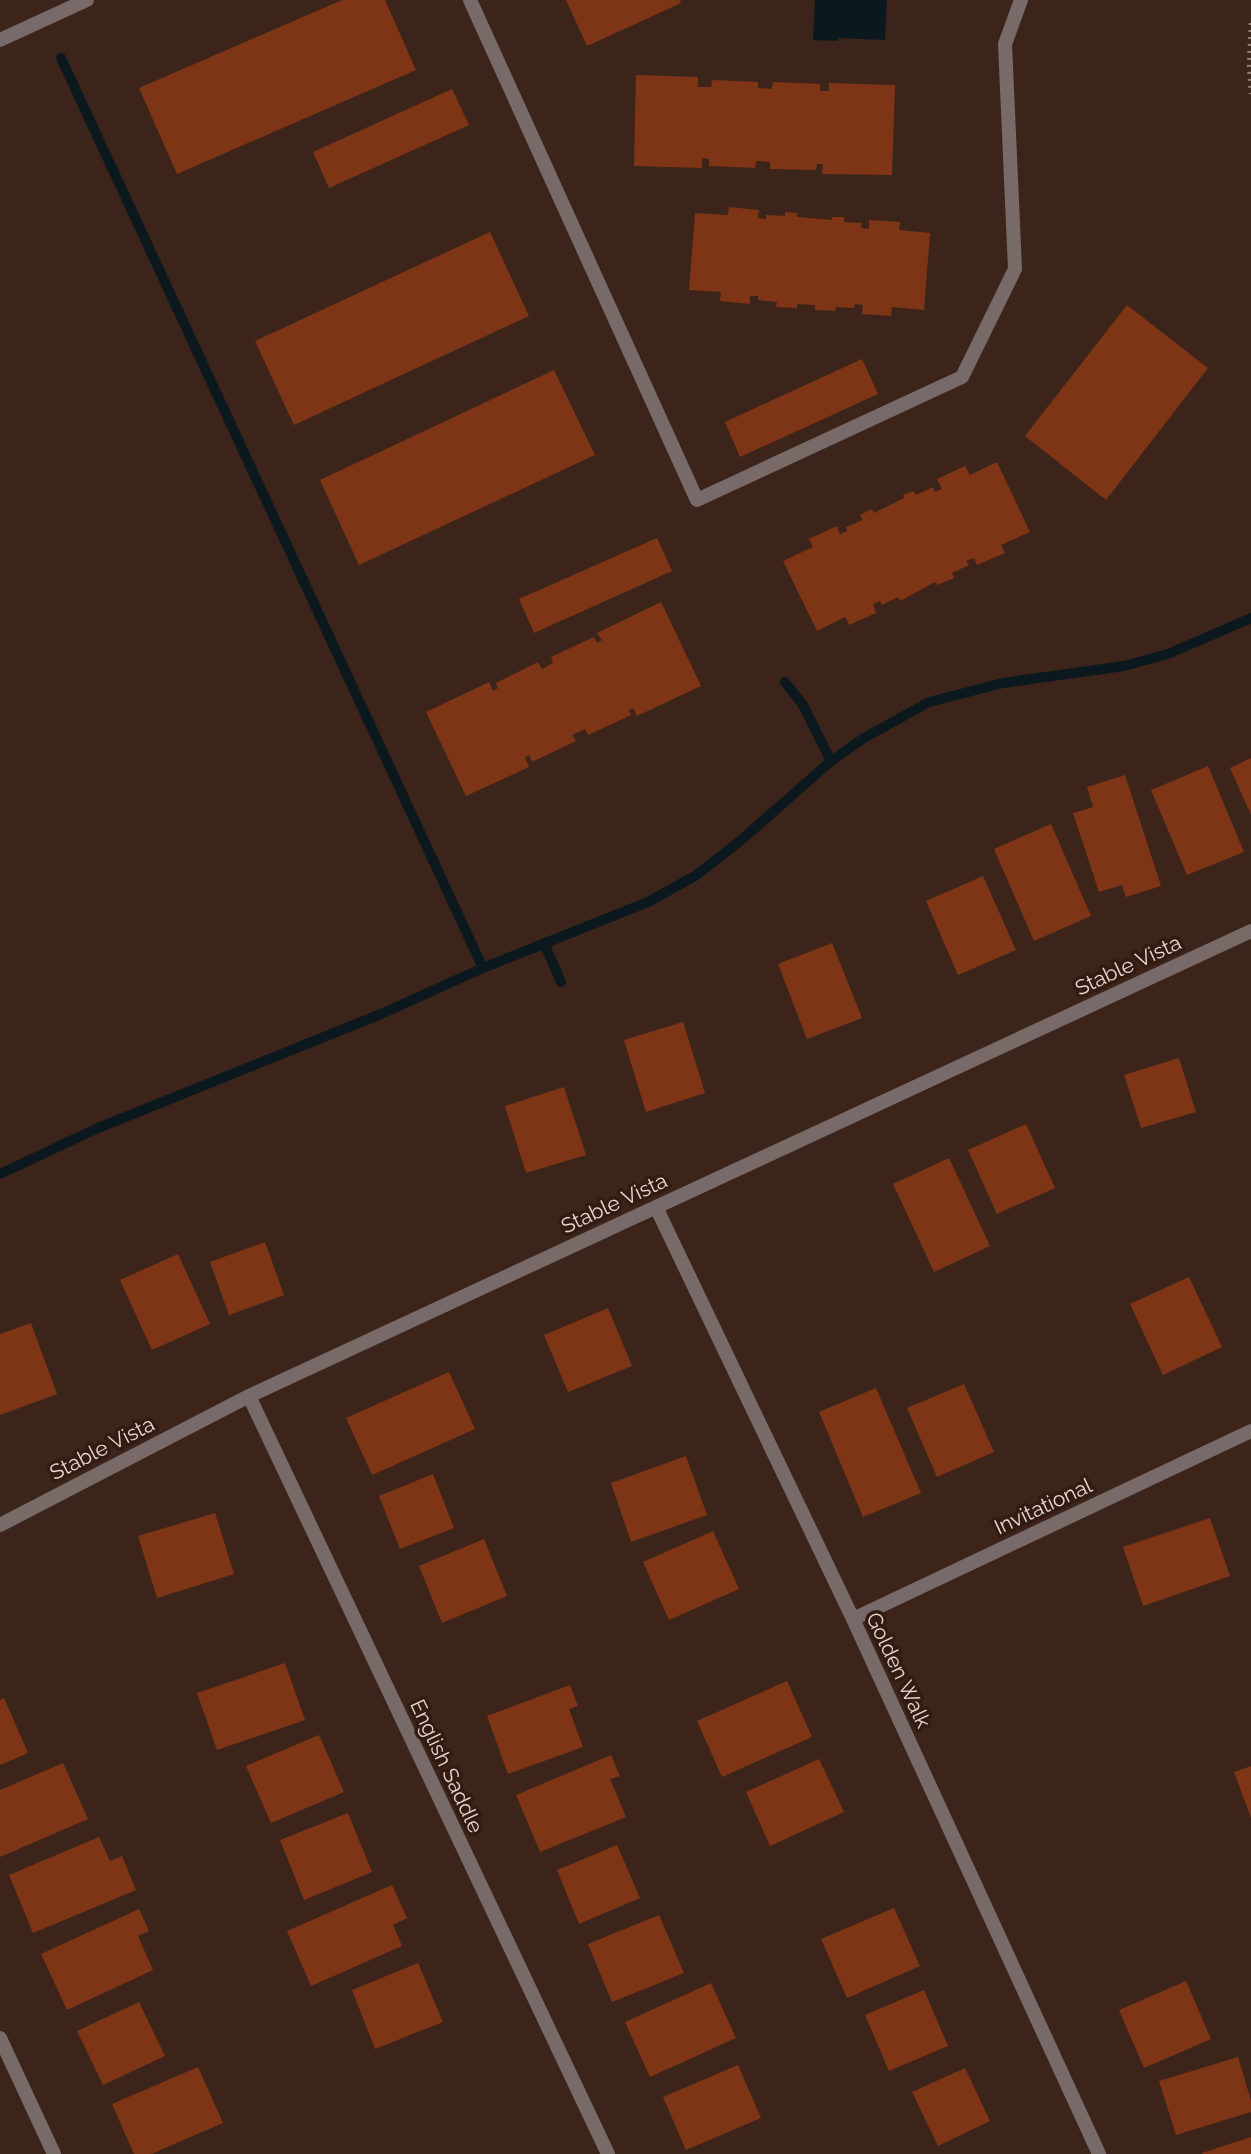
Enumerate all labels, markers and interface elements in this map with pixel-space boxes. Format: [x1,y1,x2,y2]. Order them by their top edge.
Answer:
street label: Stable Vista [1071,930,1185,1000]
street label: Stable Vista [557,1168,671,1238]
street label: Stable Vista [45,1411,159,1485]
street label: Invitational [990,1472,1096,1539]
street label: Golden Walk [861,1608,937,1732]
street label: English Saddle [405,1695,489,1837]

